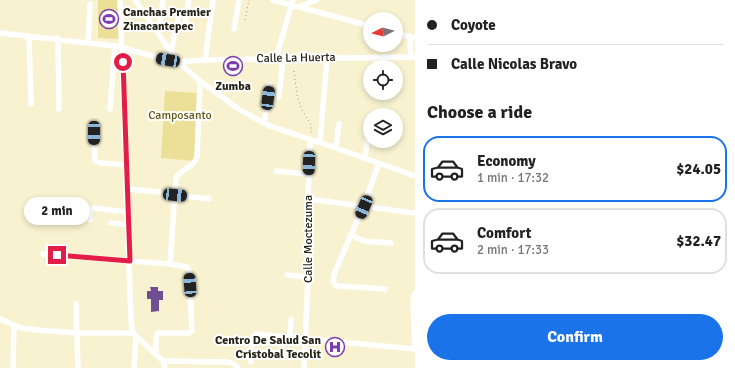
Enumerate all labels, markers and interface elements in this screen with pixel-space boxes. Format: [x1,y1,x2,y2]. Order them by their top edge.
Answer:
place label: Canchas Premier Zinacantepec [123,5,211,34]
sports icon: Canchas Premier Zinacantepec [98,8,120,30]
north arrow [363,12,403,52]
map controls [363,12,403,148]
text: Coyote [451,16,496,34]
street label: Calle La Huerta [256,50,336,66]
car [155,52,181,68]
route start [114,53,132,71]
sports icon: Zumba [222,55,244,77]
text: Calle Nicolas Bravo [451,55,577,73]
button: locate [363,60,403,100]
place label: Zumba [215,79,251,94]
car [260,85,276,111]
text: Choose a ride [427,101,532,123]
park label: Camposanto [148,108,212,123]
button: layers [363,108,403,148]
car [88,121,100,145]
car [303,151,315,175]
icon: car [429,151,465,187]
text: Economy [477,152,536,170]
text: $24.05 [676,160,721,178]
text: 1 min · 17:32 [477,170,549,186]
car [162,188,188,202]
car [354,194,374,220]
street label: Calle Moctezuma [301,195,316,283]
callout: 2 min [24,197,90,225]
text: 2 min [41,203,73,219]
icon: car [429,223,465,259]
text: Comfort [477,224,531,242]
text: $32.47 [676,232,721,250]
text: 2 min · 17:33 [477,242,549,258]
route end [48,246,66,264]
car [183,273,197,297]
button: Confirm [427,314,723,360]
place label: Centro De Salud San Cristobal Tecolit [215,333,321,362]
hospital icon: Centro De Salud San Cristobal Tecolit [324,336,346,358]

